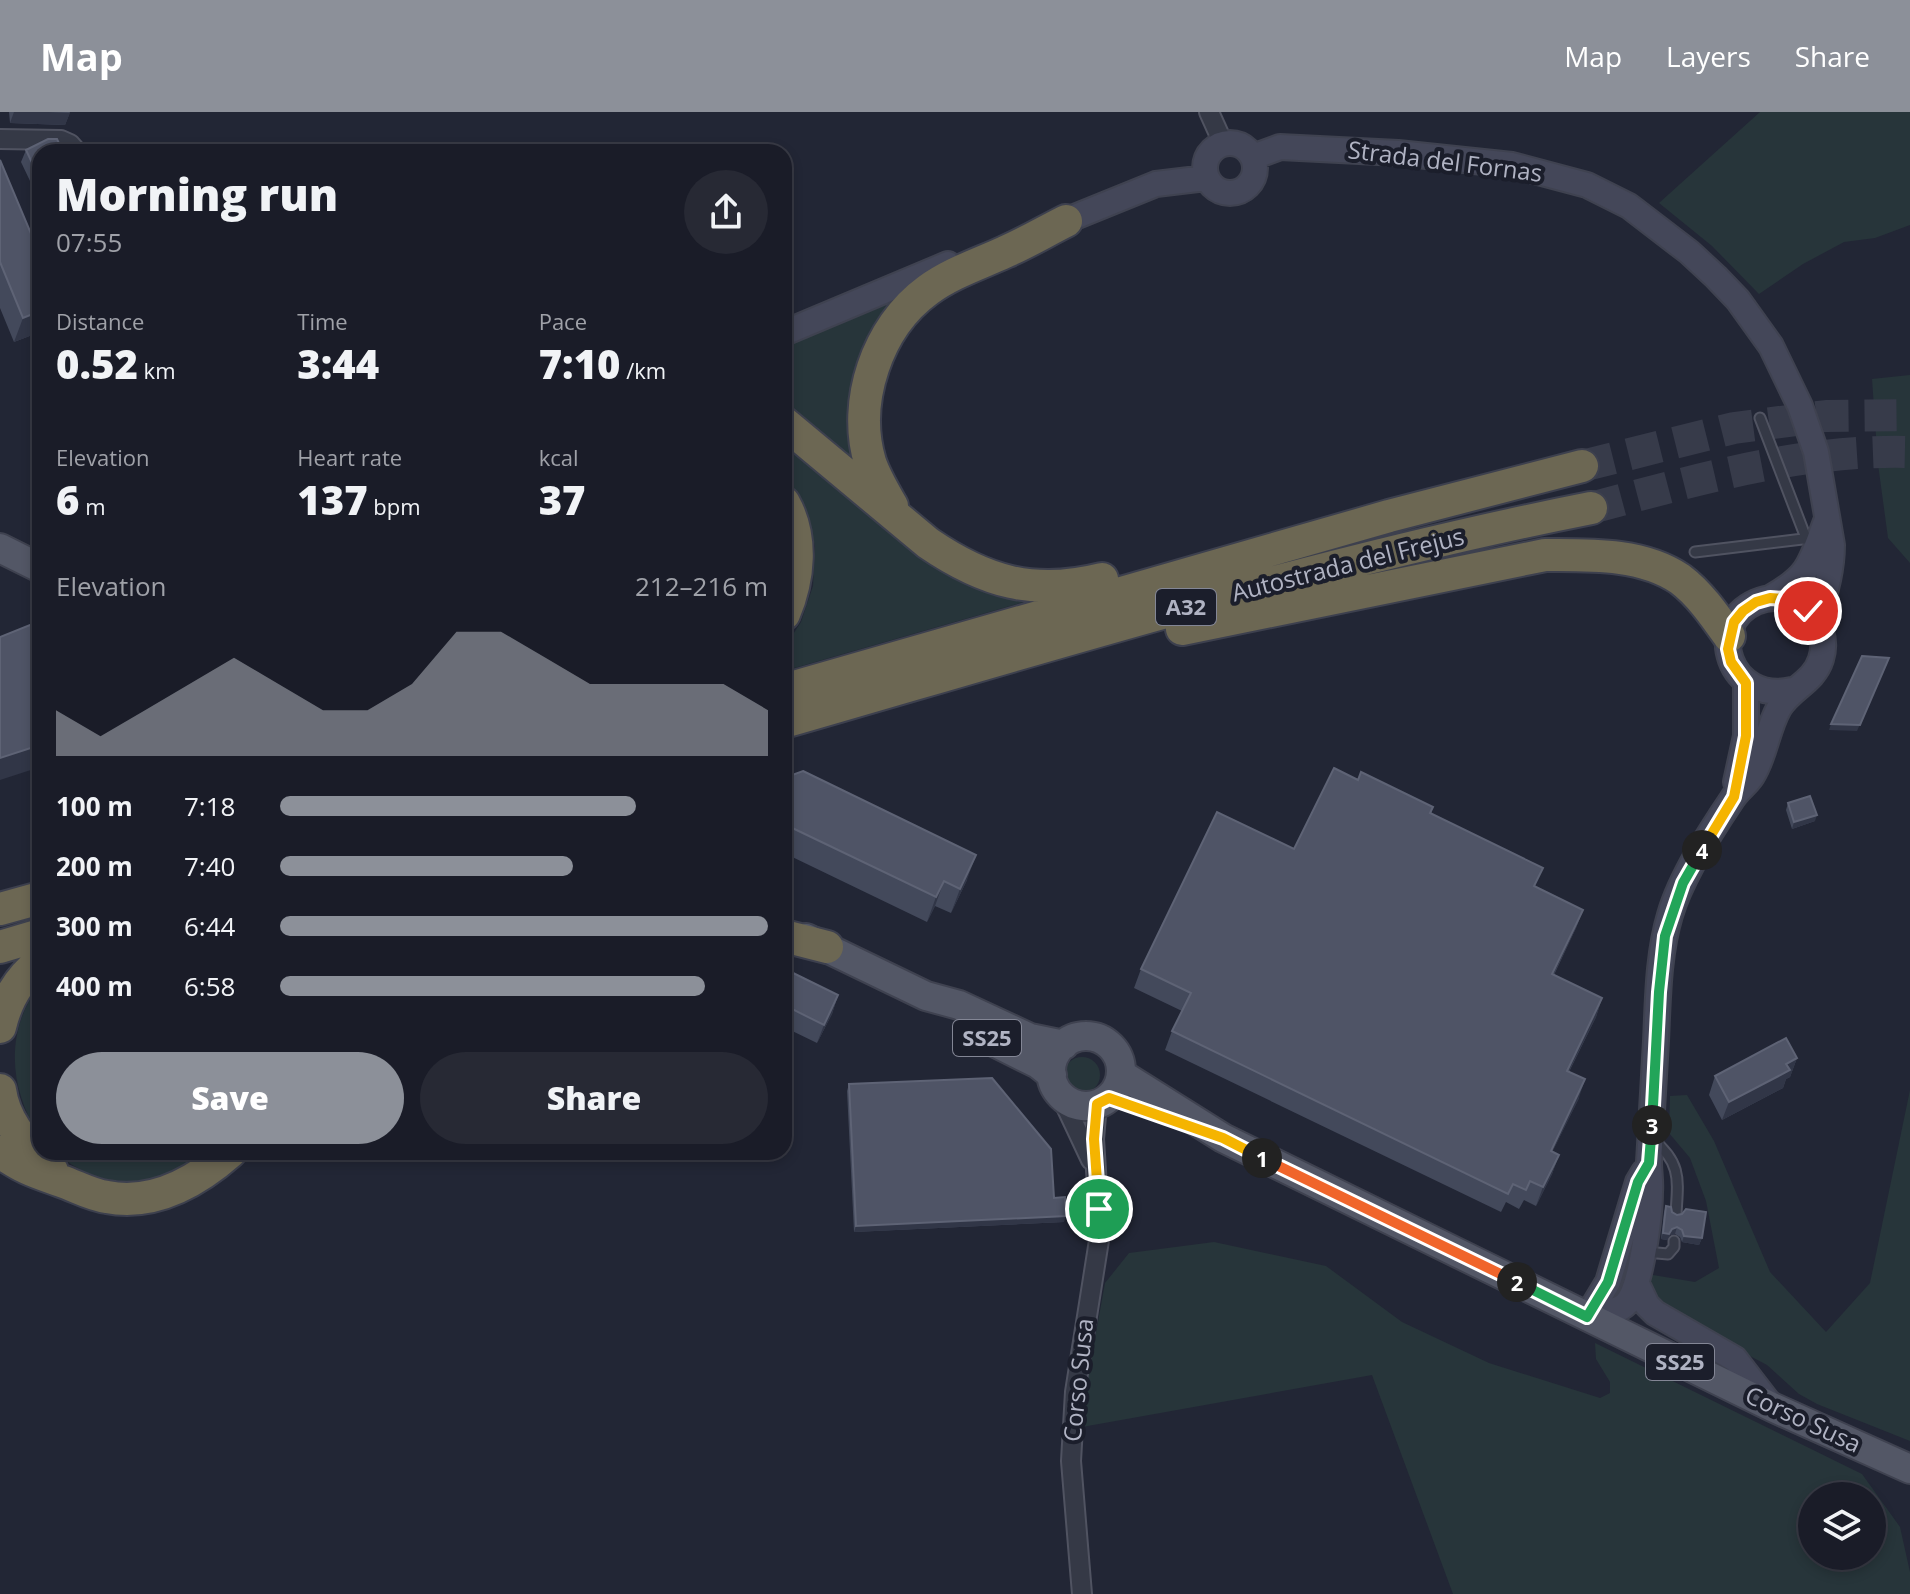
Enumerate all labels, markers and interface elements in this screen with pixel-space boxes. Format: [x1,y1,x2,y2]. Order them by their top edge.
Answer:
text: Map [40,30,123,82]
text: Map [1564,37,1622,75]
text: Layers [1666,37,1751,75]
text: Share [1795,37,1870,75]
street label: Strada del Fornas [1346,132,1544,189]
text: Morning run [56,164,338,224]
button: share [684,170,768,254]
text: 07:55 [56,224,122,260]
text: Distance [56,306,144,336]
text: Time [297,306,348,336]
text: Pace [539,306,587,336]
text: 0.52 [56,336,138,391]
text: 3:44 [297,336,379,391]
text: 7:10 [539,336,621,391]
text: km [138,355,176,385]
text: /km [621,355,666,385]
text: Elevation [56,442,149,472]
text: Heart rate [297,442,402,472]
text: kcal [539,442,579,472]
text: 6 [56,472,79,527]
text: 137 [297,472,368,527]
text: 37 [539,472,586,527]
text: m [79,491,106,521]
text: bpm [368,491,421,521]
street label: Autostrada del Frejus [1228,519,1467,608]
text: Elevation [56,568,166,604]
text: 212–216 m [635,568,768,604]
pin [1774,577,1842,645]
road number: A32 [1156,589,1216,625]
icon: check [1786,589,1830,633]
text: 100 m [56,788,133,824]
text: 7:18 [184,788,235,824]
pin: 4 [1682,830,1722,870]
text: 4 [1696,835,1708,865]
text: 200 m [56,848,133,884]
text: 7:40 [184,848,235,884]
text: 300 m [56,908,133,944]
text: 6:44 [184,908,235,944]
text: 400 m [56,968,133,1004]
text: 6:58 [184,968,235,1004]
road number: SS25 [953,1020,1021,1056]
button: Save [56,1052,404,1144]
button: Share [420,1052,768,1144]
pin: 3 [1632,1105,1672,1145]
text: 3 [1646,1110,1658,1140]
pin: 1 [1242,1138,1282,1178]
text: 1 [1256,1143,1268,1173]
pin [1065,1175,1133,1243]
icon: arrive [1077,1187,1121,1231]
pin: 2 [1497,1262,1537,1302]
text: 2 [1511,1267,1523,1297]
street label: Corso Susa [1055,1316,1100,1443]
road number: SS25 [1646,1344,1714,1380]
street label: Corso Susa [1740,1377,1867,1460]
map controls [1798,1482,1886,1570]
button: layers [1798,1482,1886,1570]

